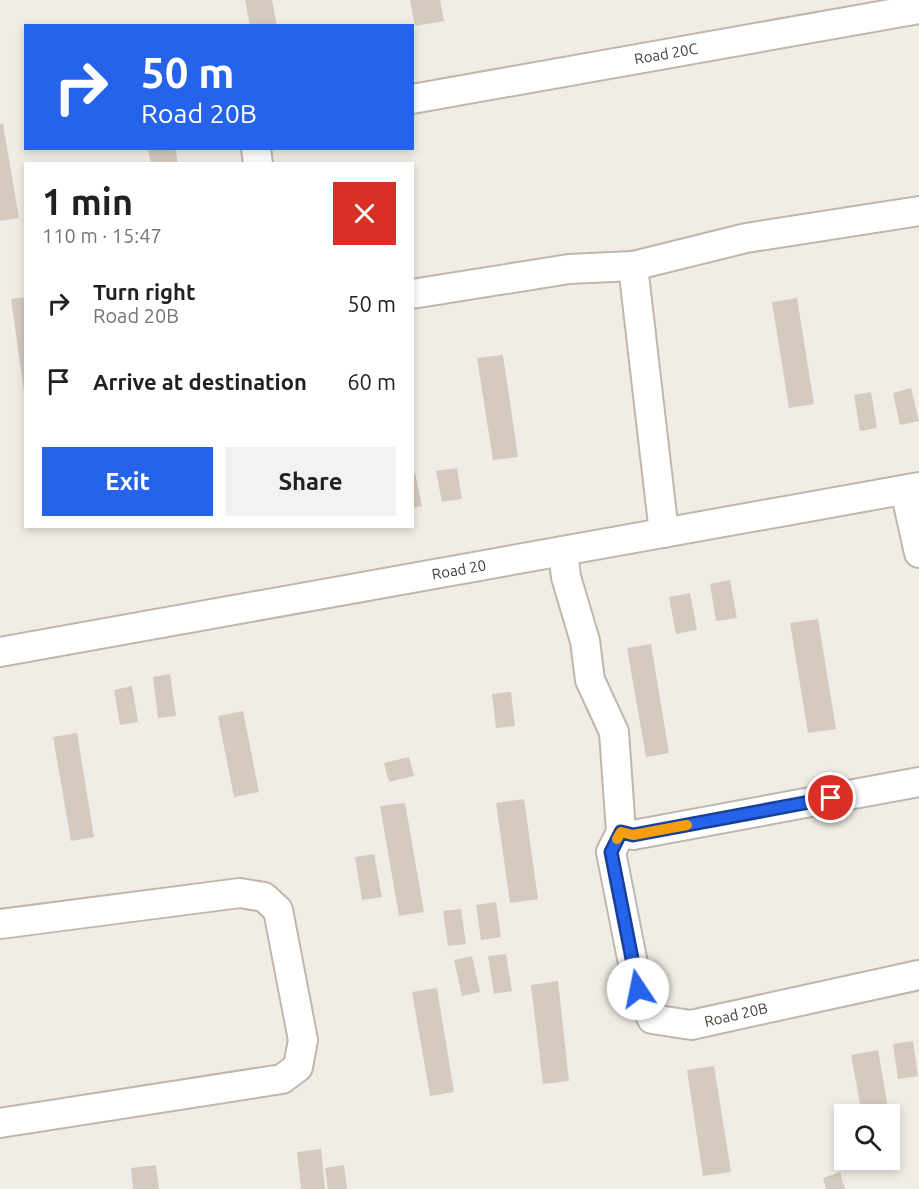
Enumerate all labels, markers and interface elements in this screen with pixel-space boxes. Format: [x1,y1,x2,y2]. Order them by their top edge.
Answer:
street label: Road 20C [633,40,699,67]
icon: right [42,48,120,126]
text: 50 m [141,49,235,96]
text: Road 20B [141,98,257,128]
text: 1 min [42,181,133,222]
button: close [333,182,396,245]
text: 110 m · 15:47 [42,224,162,247]
text: Turn right [93,279,195,304]
icon: right [42,287,75,320]
text: 50 m [347,291,396,316]
text: Road 20B [93,304,179,327]
icon: arrive [42,365,75,398]
text: Arrive at destination [93,369,307,394]
text: 60 m [347,369,396,394]
button: Exit [42,447,213,516]
button: Share [225,447,396,516]
street label: Road 20 [430,556,487,583]
pin [805,772,856,823]
icon: arrive [814,781,847,814]
position arrow [606,957,670,1021]
street label: Road 20B [703,999,769,1030]
map controls [834,1104,900,1170]
button: search [834,1104,900,1170]

